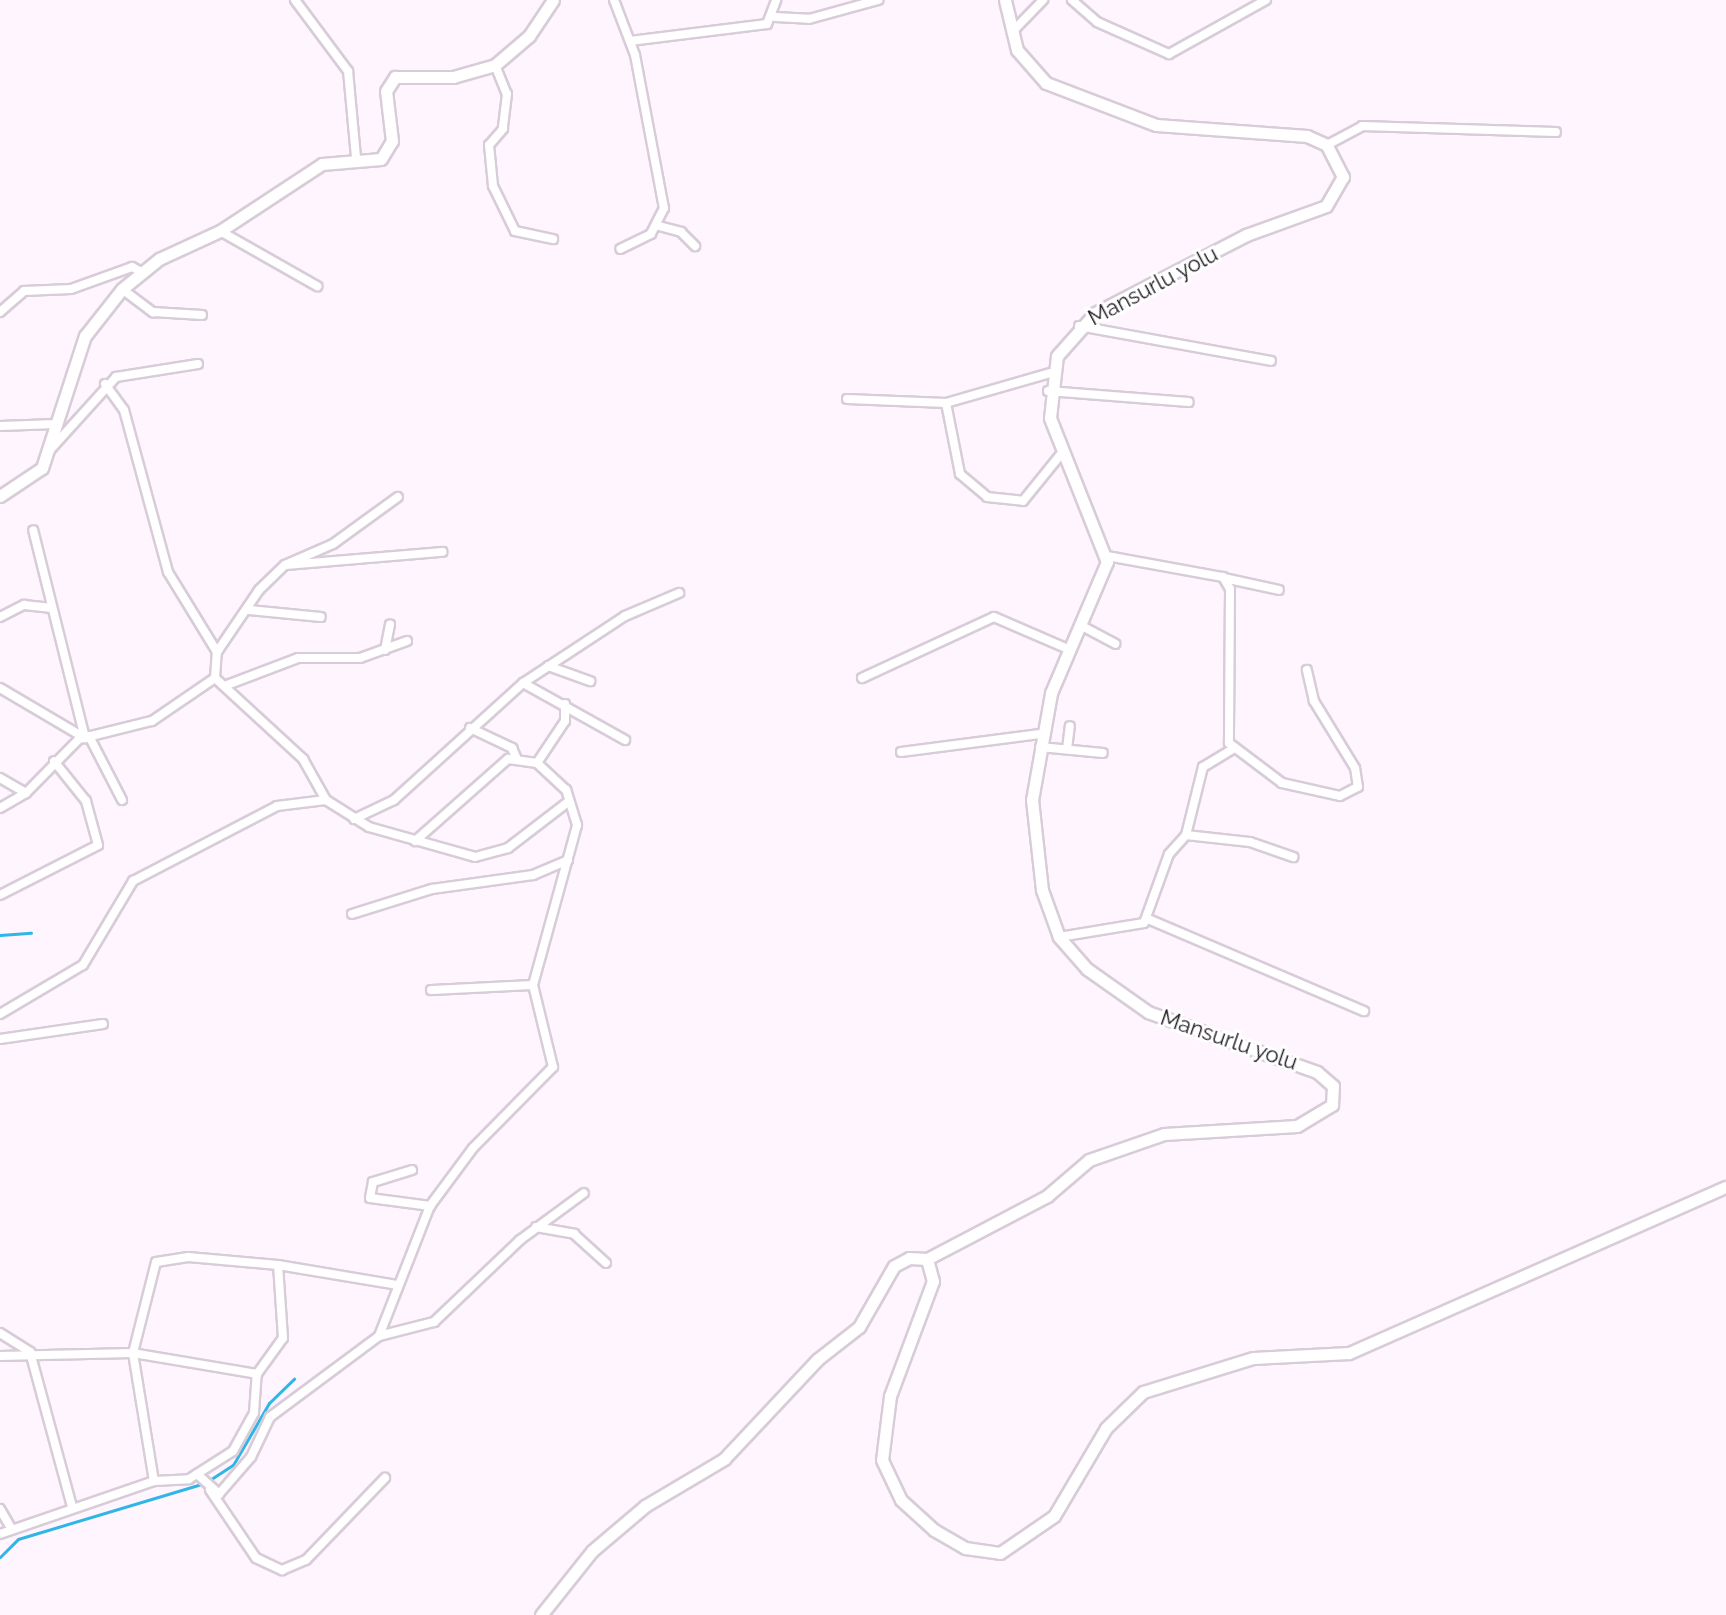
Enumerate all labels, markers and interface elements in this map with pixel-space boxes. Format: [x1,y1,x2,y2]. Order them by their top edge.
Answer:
street label: Mansurlu yolu [1083,241,1223,331]
street label: Mansurlu yolu [1157,1004,1301,1076]

